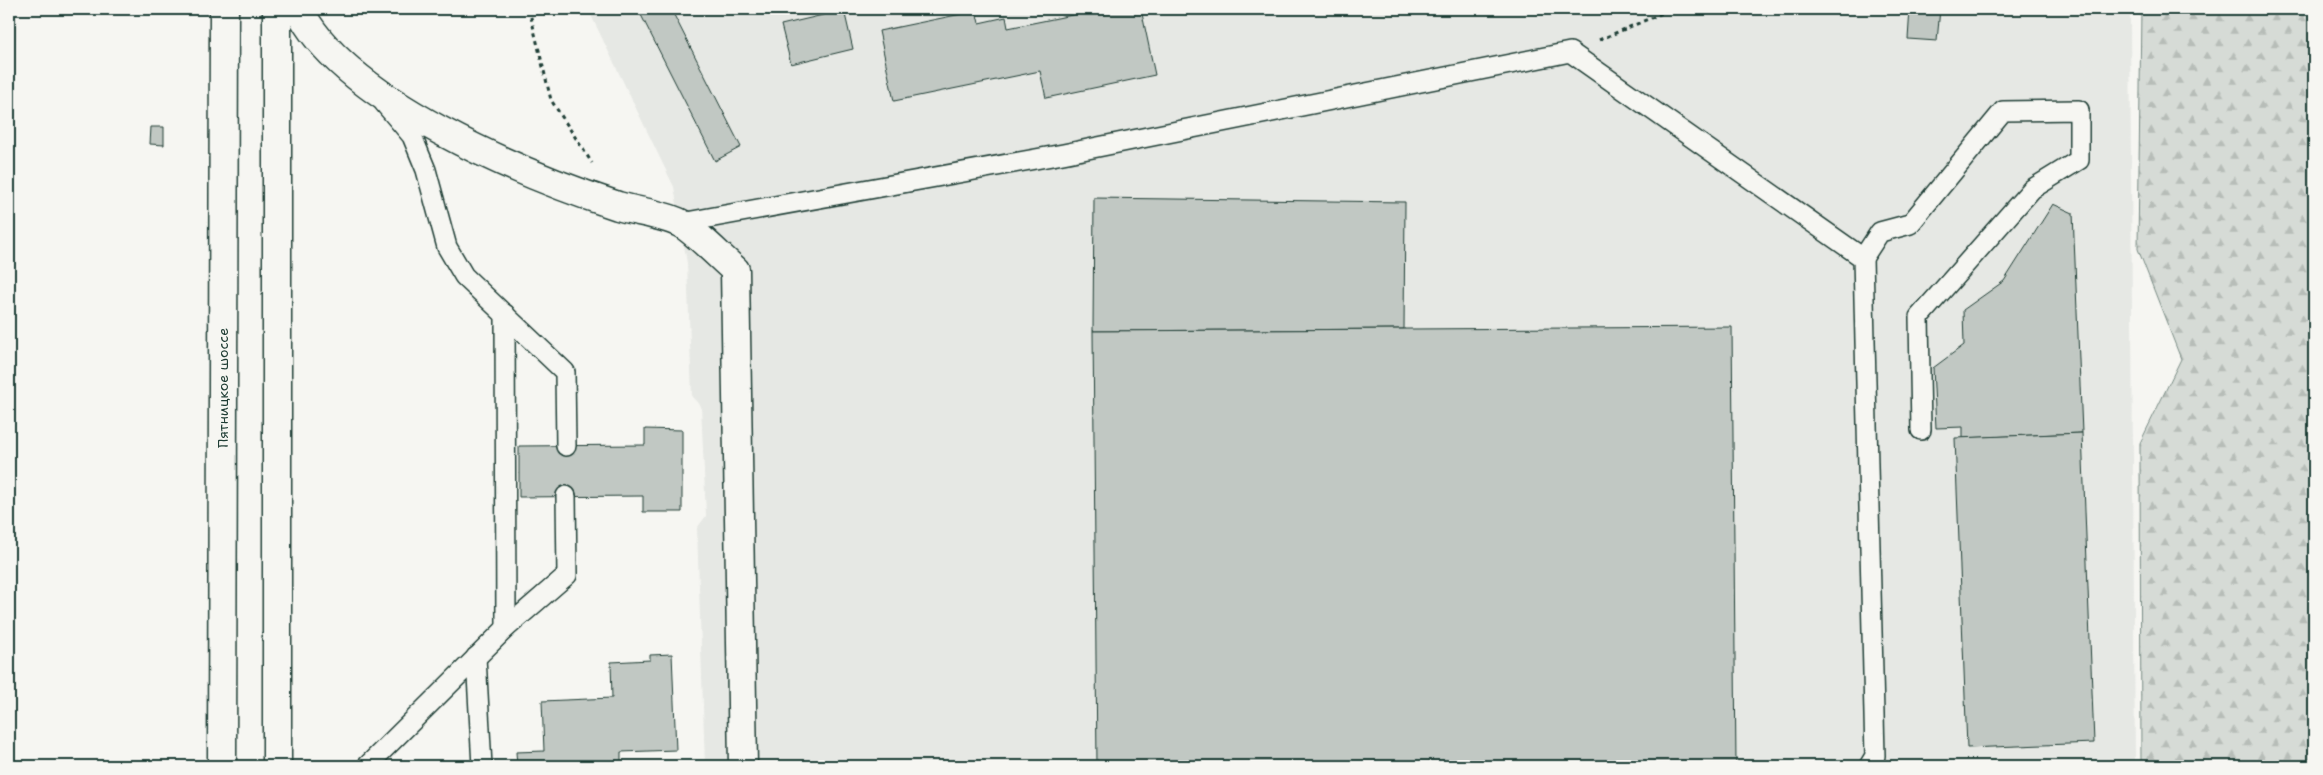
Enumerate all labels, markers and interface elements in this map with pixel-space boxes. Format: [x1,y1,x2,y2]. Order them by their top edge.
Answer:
street label: Пятницкое шоссе [214,328,232,448]

